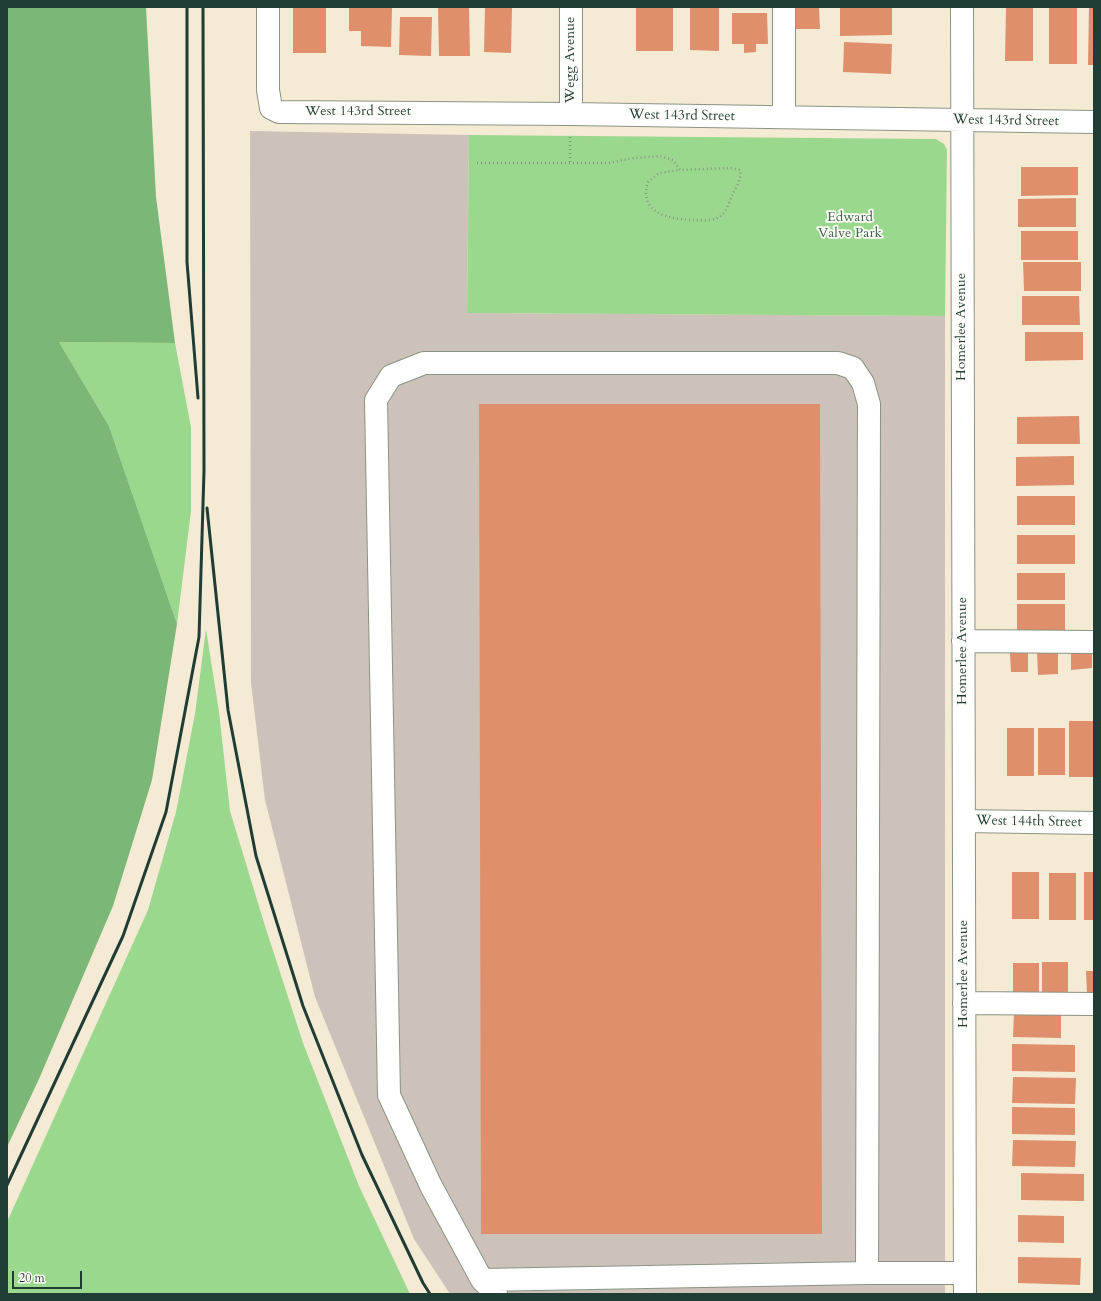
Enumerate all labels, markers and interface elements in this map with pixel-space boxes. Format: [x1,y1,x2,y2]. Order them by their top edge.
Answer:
street label: Wegg Avenue [563,17,579,103]
street label: West 143rd Street [305,104,411,120]
street label: West 143rd Street [629,107,735,125]
street label: West 143rd Street [953,112,1059,130]
park label: Edward Valve Park [818,210,882,242]
street label: Homerlee Avenue [954,273,970,381]
street label: Homerlee Avenue [955,597,971,705]
street label: West 144th Street [976,813,1082,831]
street label: Homerlee Avenue [956,920,972,1028]
scale bar [14,1263,84,1289]
text: 20 m [19,1270,45,1286]

